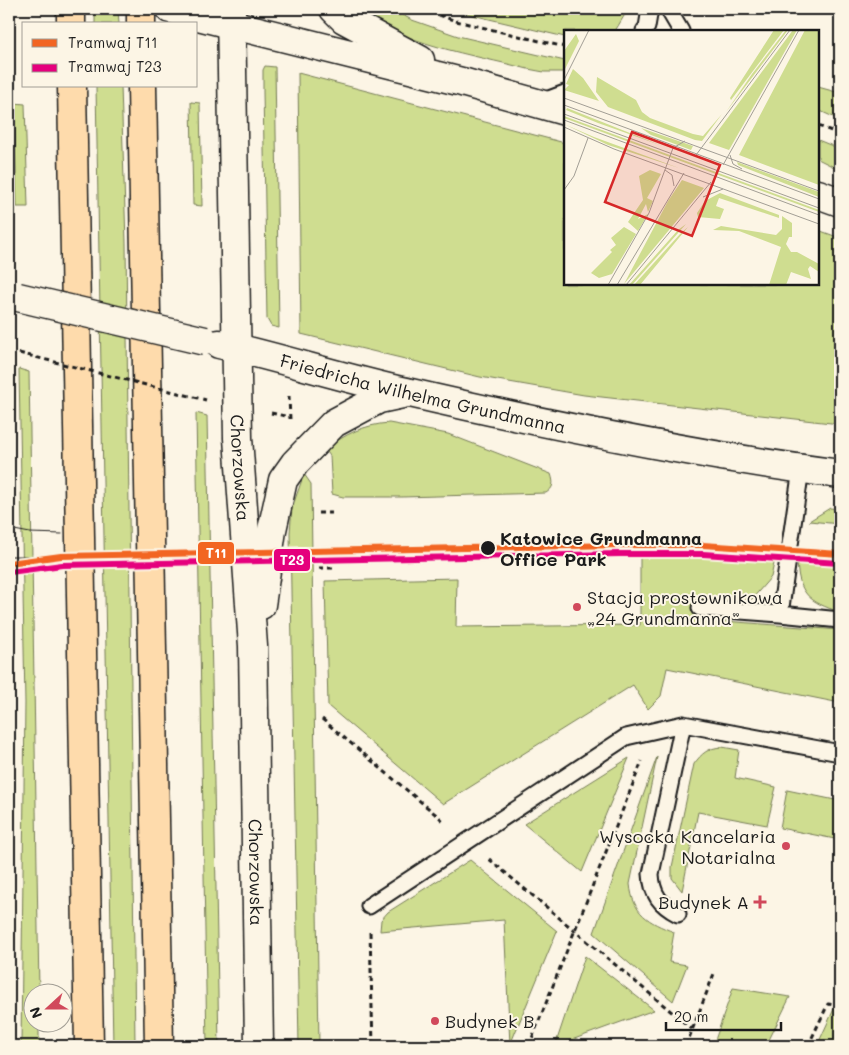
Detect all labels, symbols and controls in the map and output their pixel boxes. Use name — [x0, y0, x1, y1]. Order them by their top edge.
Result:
legend — [22, 22, 198, 88]
inset map — [564, 30, 819, 285]
text: Tramwaj T11 — [68, 32, 158, 52]
text: Tramwaj T23 — [68, 56, 162, 76]
street label: Friedricha Wilhelma Grundmanna — [277, 348, 568, 439]
street label: Chorzowska — [226, 414, 256, 522]
place label: Katowice Grundmanna Office Park — [500, 526, 702, 571]
marker: Katowice Grundmanna Office Park — [479, 539, 497, 557]
line badge: T11 — [197, 541, 235, 565]
text: T11 — [206, 543, 226, 562]
line badge: T23 — [273, 548, 311, 572]
text: T23 — [280, 550, 304, 569]
place label: Stacja prostownikowa „24 Grundmanna” — [587, 585, 783, 630]
marker: Stacja prostownikowa „24 Grundmanna” — [571, 601, 583, 613]
street label: Chorzowska — [244, 819, 269, 926]
place label: Wysocka Kancelaria Notarialna — [599, 824, 776, 869]
marker: Wysocka Kancelaria Notarialna — [780, 840, 792, 852]
place label: Budynek A — [658, 890, 749, 914]
marker: Budynek A — [753, 895, 767, 909]
north arrow — [22, 982, 72, 1032]
scale bar — [666, 1000, 782, 1032]
text: N — [25, 1004, 46, 1021]
text: 20 m — [674, 1006, 708, 1026]
place label: Budynek B — [445, 1009, 534, 1033]
marker: Budynek B — [429, 1015, 441, 1027]

